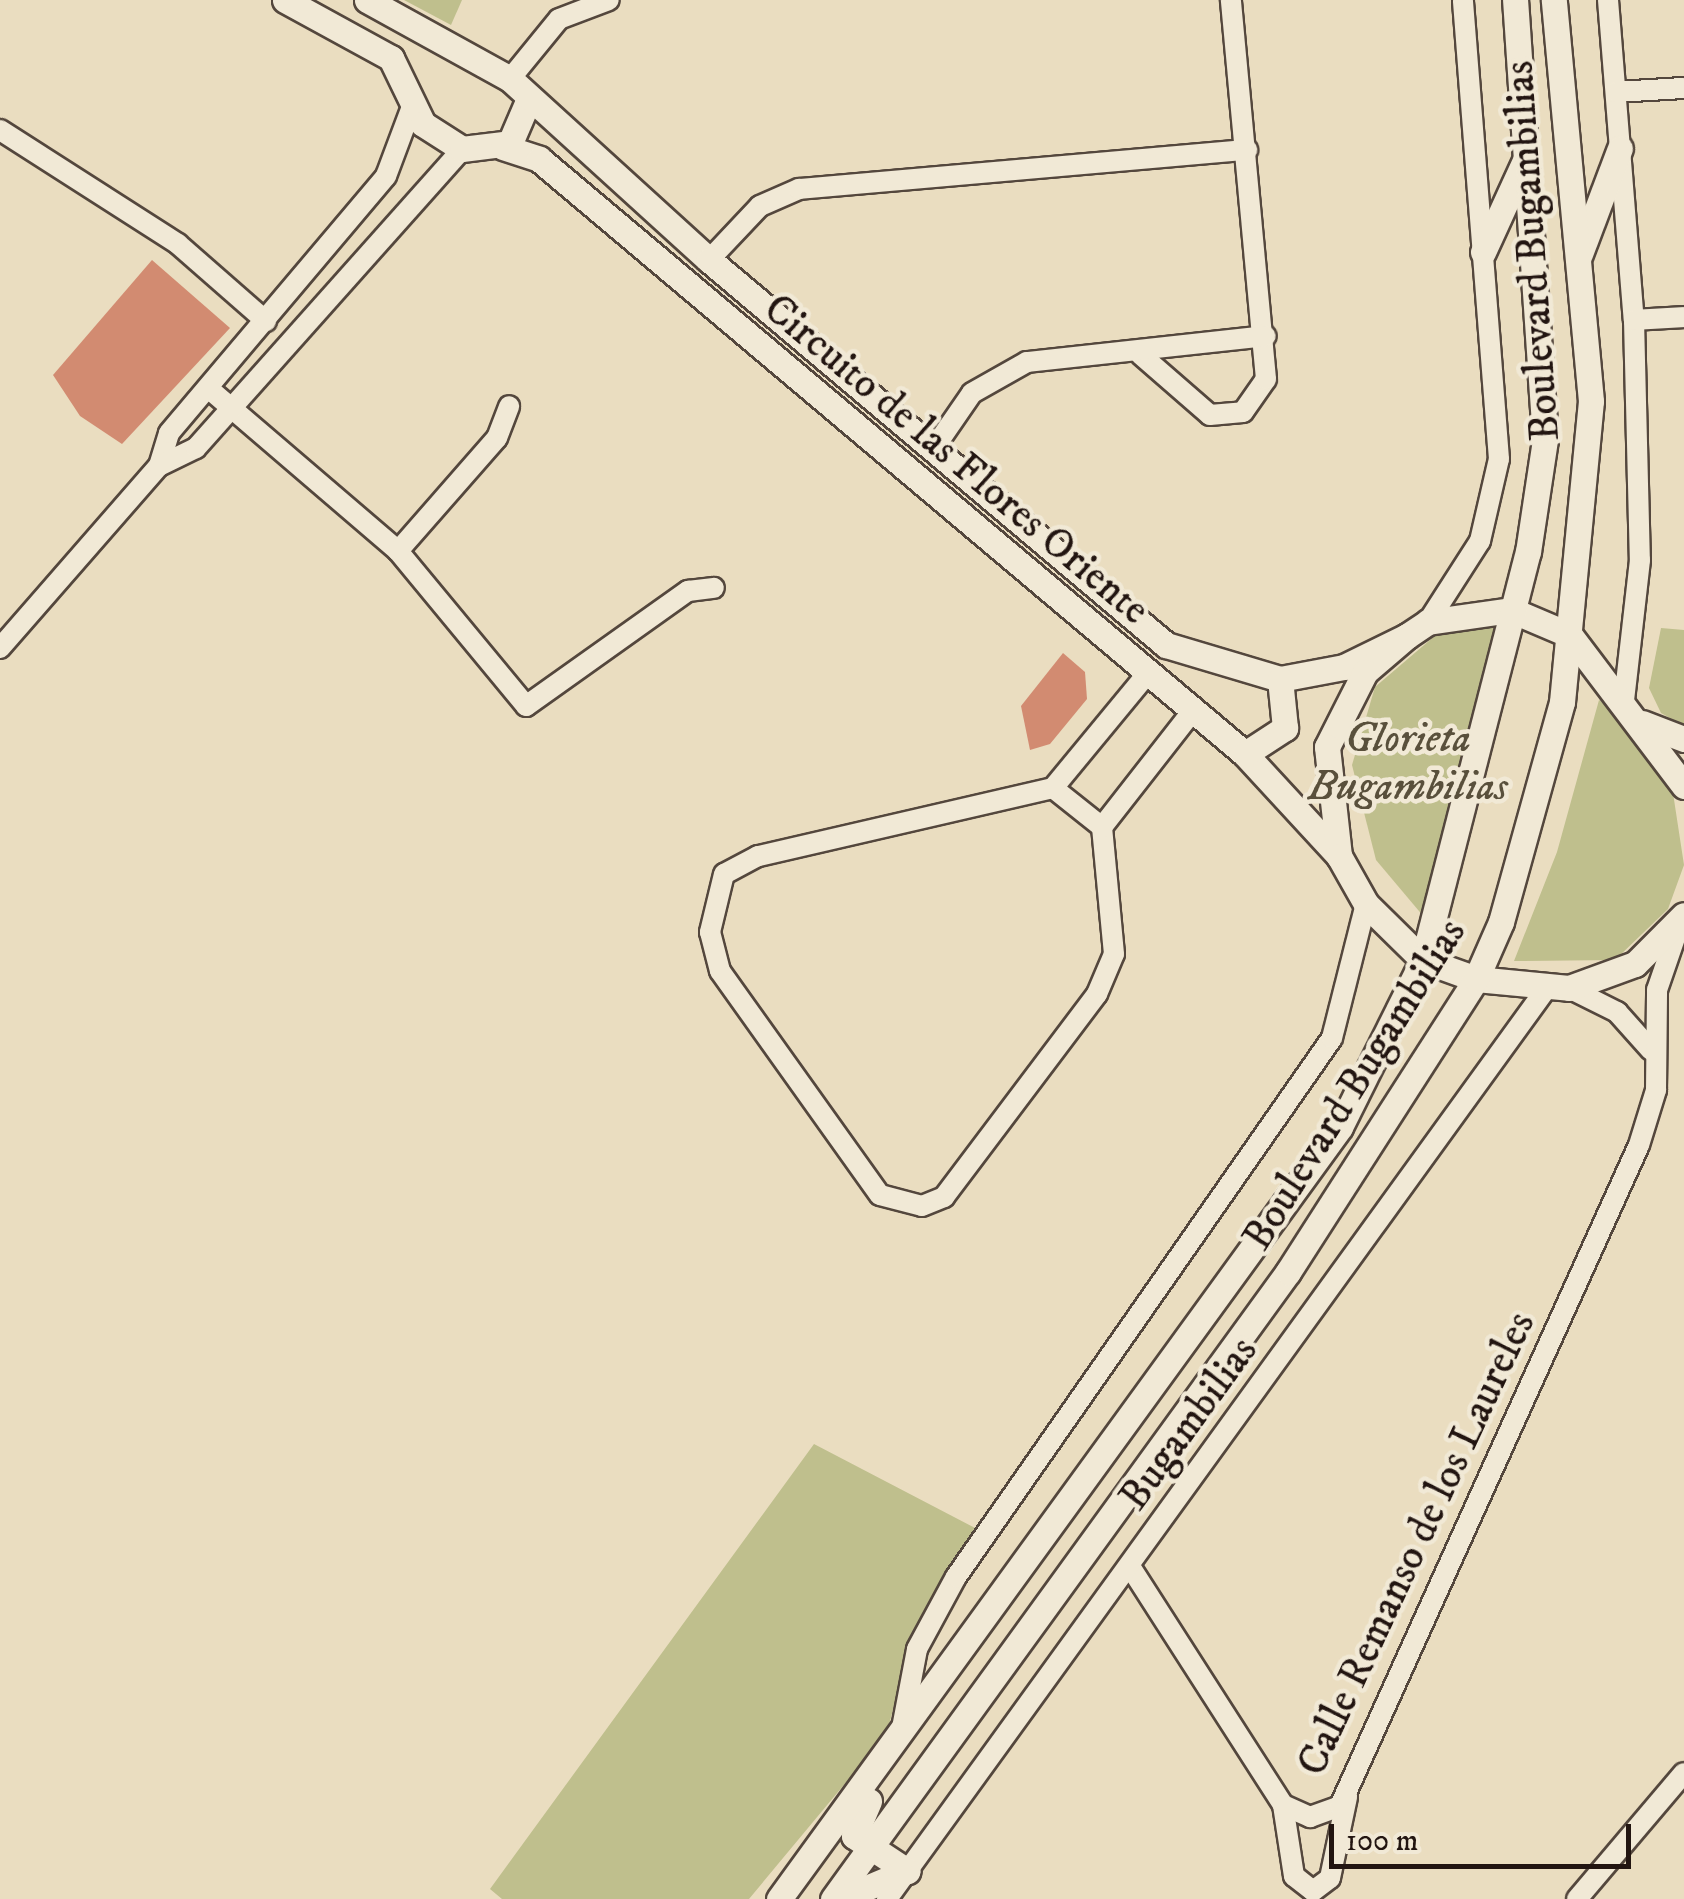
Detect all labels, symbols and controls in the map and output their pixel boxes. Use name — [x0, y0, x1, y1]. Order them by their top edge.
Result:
street label: Boulevard Bugambilias — [1495, 59, 1571, 443]
street label: Circuito de las Flores Oriente — [753, 284, 1159, 636]
park label: Glorieta Bugambilias — [1308, 714, 1508, 812]
street label: Boulevard Bugambilias — [1233, 910, 1477, 1260]
street label: Calle Remanso de los Laureles — [1287, 1304, 1547, 1784]
street label: Bugambilias — [1109, 1327, 1269, 1521]
scale bar — [1334, 1804, 1636, 1866]
text: 100 m — [1346, 1823, 1418, 1860]

